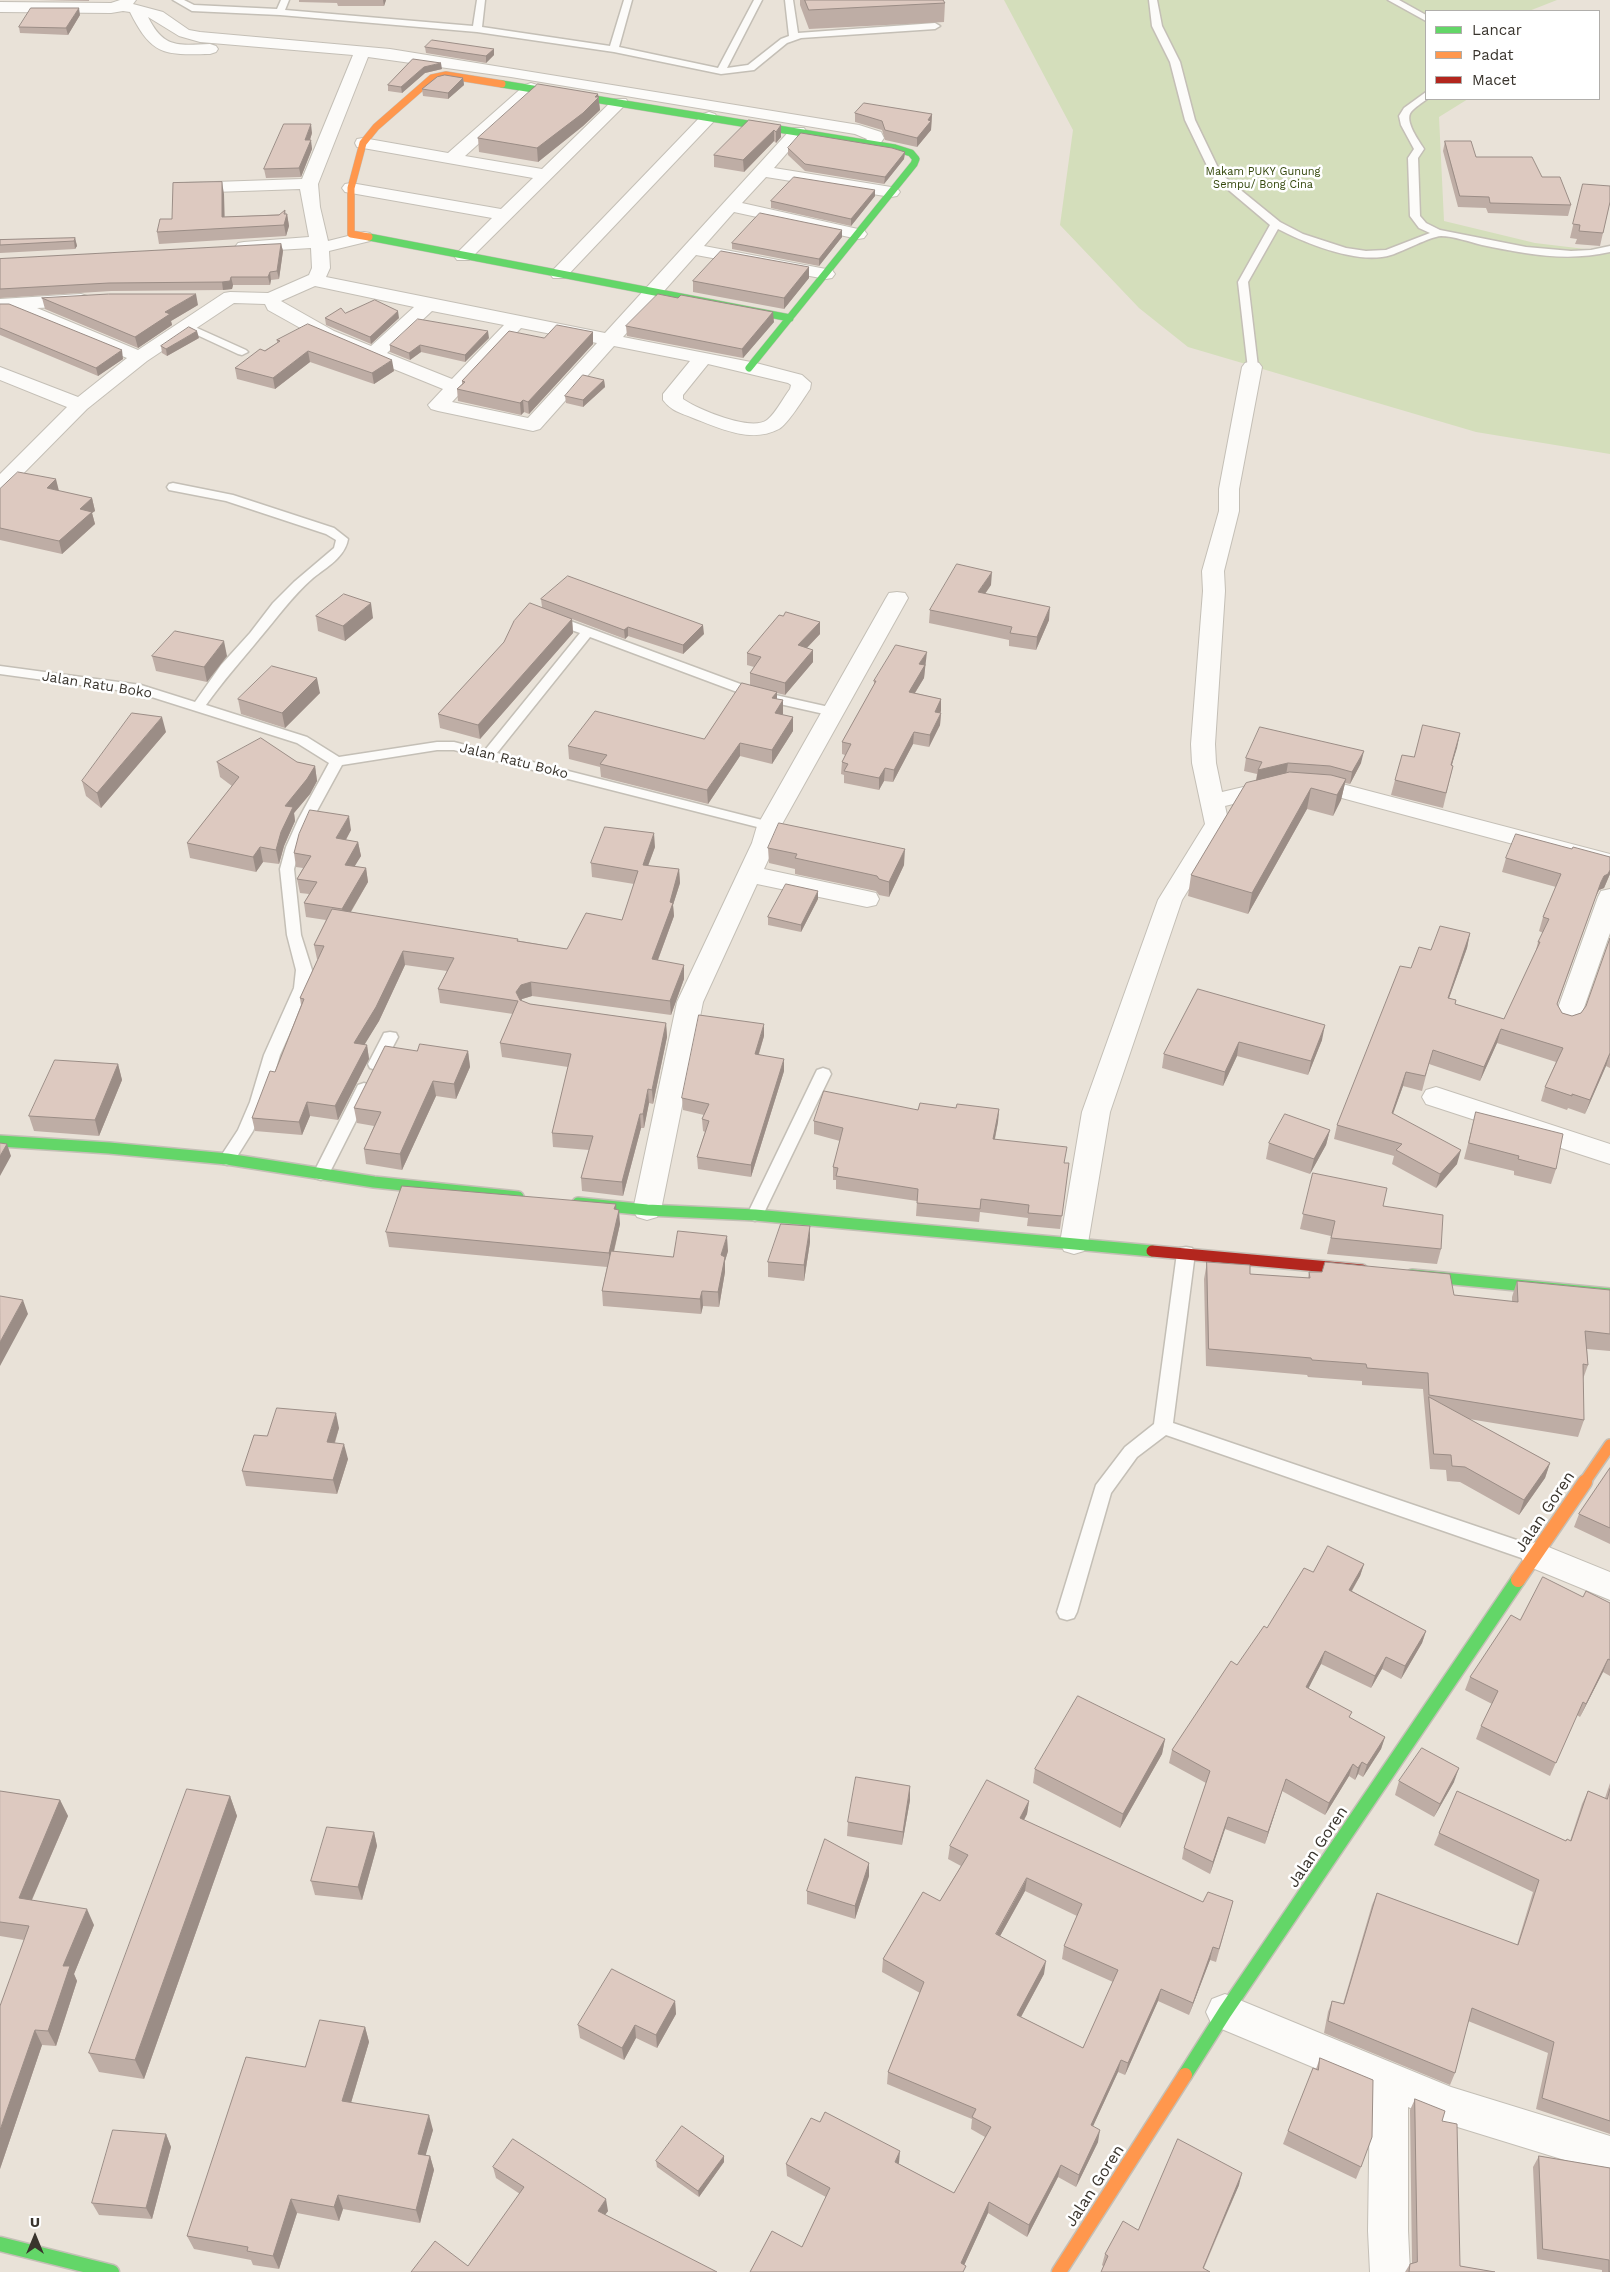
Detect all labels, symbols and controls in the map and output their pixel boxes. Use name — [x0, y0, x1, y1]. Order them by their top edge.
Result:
legend — [1425, 10, 1600, 100]
text: Lancar — [1472, 21, 1522, 39]
text: Padat — [1472, 46, 1514, 64]
text: Macet — [1472, 71, 1516, 89]
park label: Makam PUKY Gunung Sempu/ Bong Cina — [1206, 165, 1320, 191]
street label: Jalan Ratu Boko — [41, 668, 153, 702]
street label: Jalan Ratu Boko — [458, 739, 570, 783]
street label: Jalan Goren — [1511, 1468, 1579, 1556]
street label: Jalan Goren — [1284, 1803, 1352, 1891]
street label: Jalan Goren — [1061, 2141, 1129, 2231]
north arrow — [10, 2212, 60, 2262]
text: U — [30, 2214, 40, 2230]

